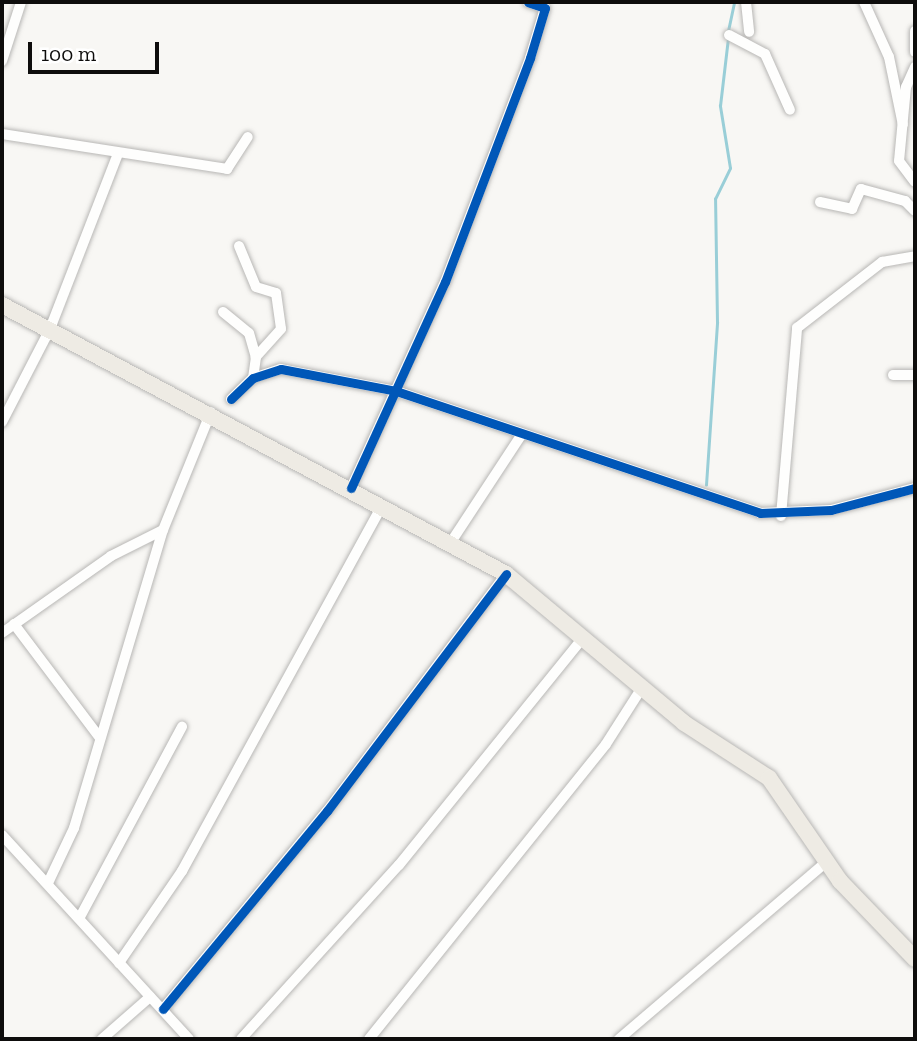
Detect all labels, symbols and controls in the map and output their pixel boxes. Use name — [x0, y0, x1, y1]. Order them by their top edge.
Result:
scale bar — [32, 28, 163, 72]
text: 100 m — [41, 41, 96, 66]

